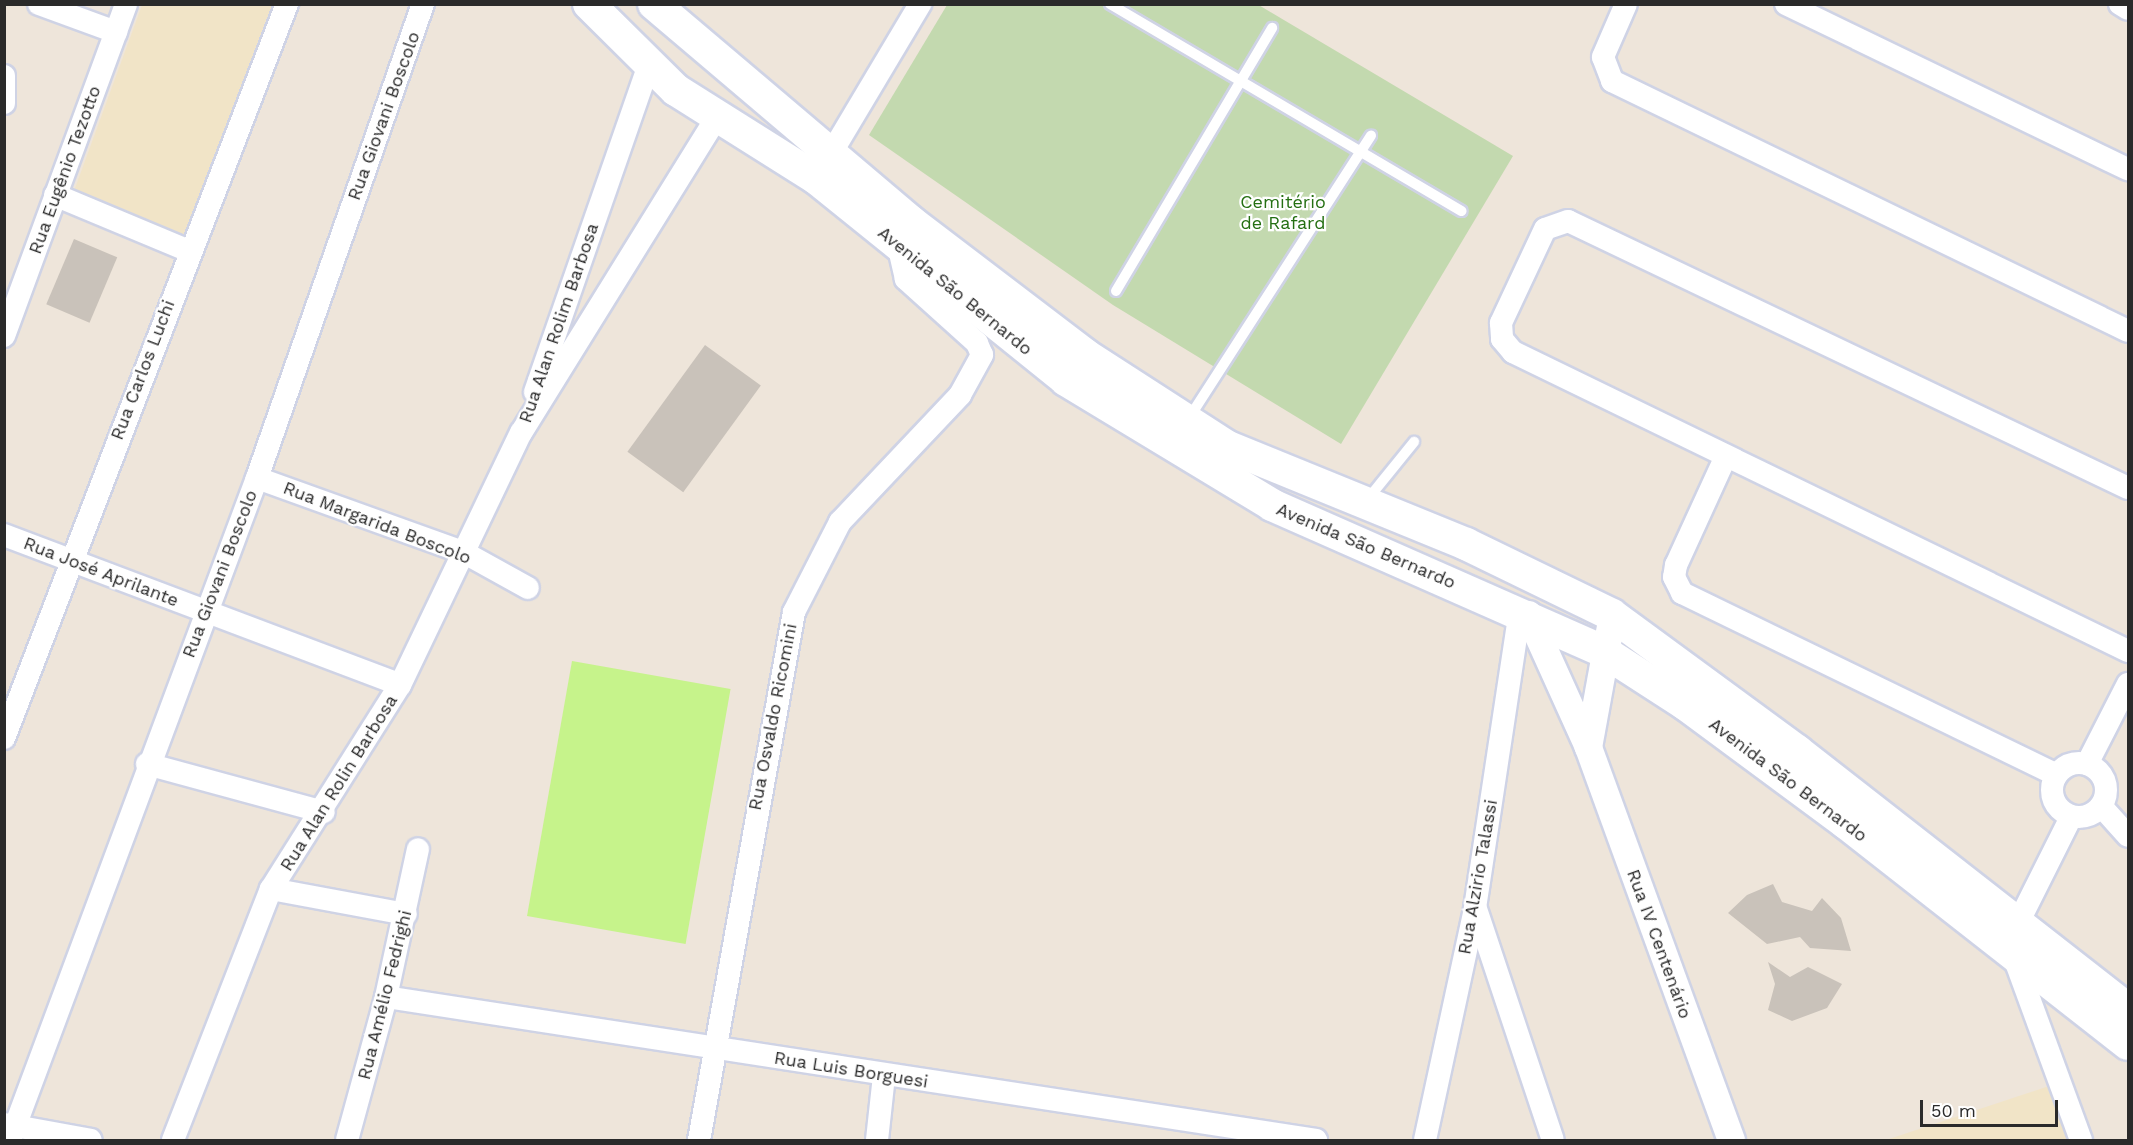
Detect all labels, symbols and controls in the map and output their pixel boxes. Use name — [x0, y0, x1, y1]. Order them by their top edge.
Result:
street label: Rua Giovani Boscolo — [343, 28, 425, 204]
street label: Rua Eugênio Tezotto — [24, 82, 106, 258]
park label: Cemitério de Rafard — [1240, 192, 1326, 234]
street label: Rua Alan Rolim Barbosa — [514, 220, 604, 426]
street label: Avenida São Bernardo — [873, 222, 1037, 360]
street label: Rua Carlos Luchi — [106, 297, 180, 443]
street label: Rua Margarida Boscolo — [280, 477, 474, 569]
street label: Rua Giovani Boscolo — [178, 487, 262, 661]
street label: Avenida São Bernardo — [1273, 498, 1459, 594]
street label: Rua José Aprilante — [20, 532, 182, 612]
street label: Rua Osvaldo Ricomini — [744, 621, 802, 813]
street label: Rua Alan Rolin Barbosa — [275, 690, 403, 876]
street label: Avenida São Bernardo — [1704, 713, 1872, 847]
street label: Rua Alzirio Talassi — [1454, 797, 1502, 957]
street label: Rua IV Centenário — [1622, 866, 1696, 1022]
street label: Rua Amélio Fedrighi — [353, 907, 417, 1083]
street label: Rua Luis Borguesi — [772, 1047, 930, 1093]
scale bar — [1923, 1088, 2061, 1126]
text: 50 m — [1931, 1100, 1976, 1121]

